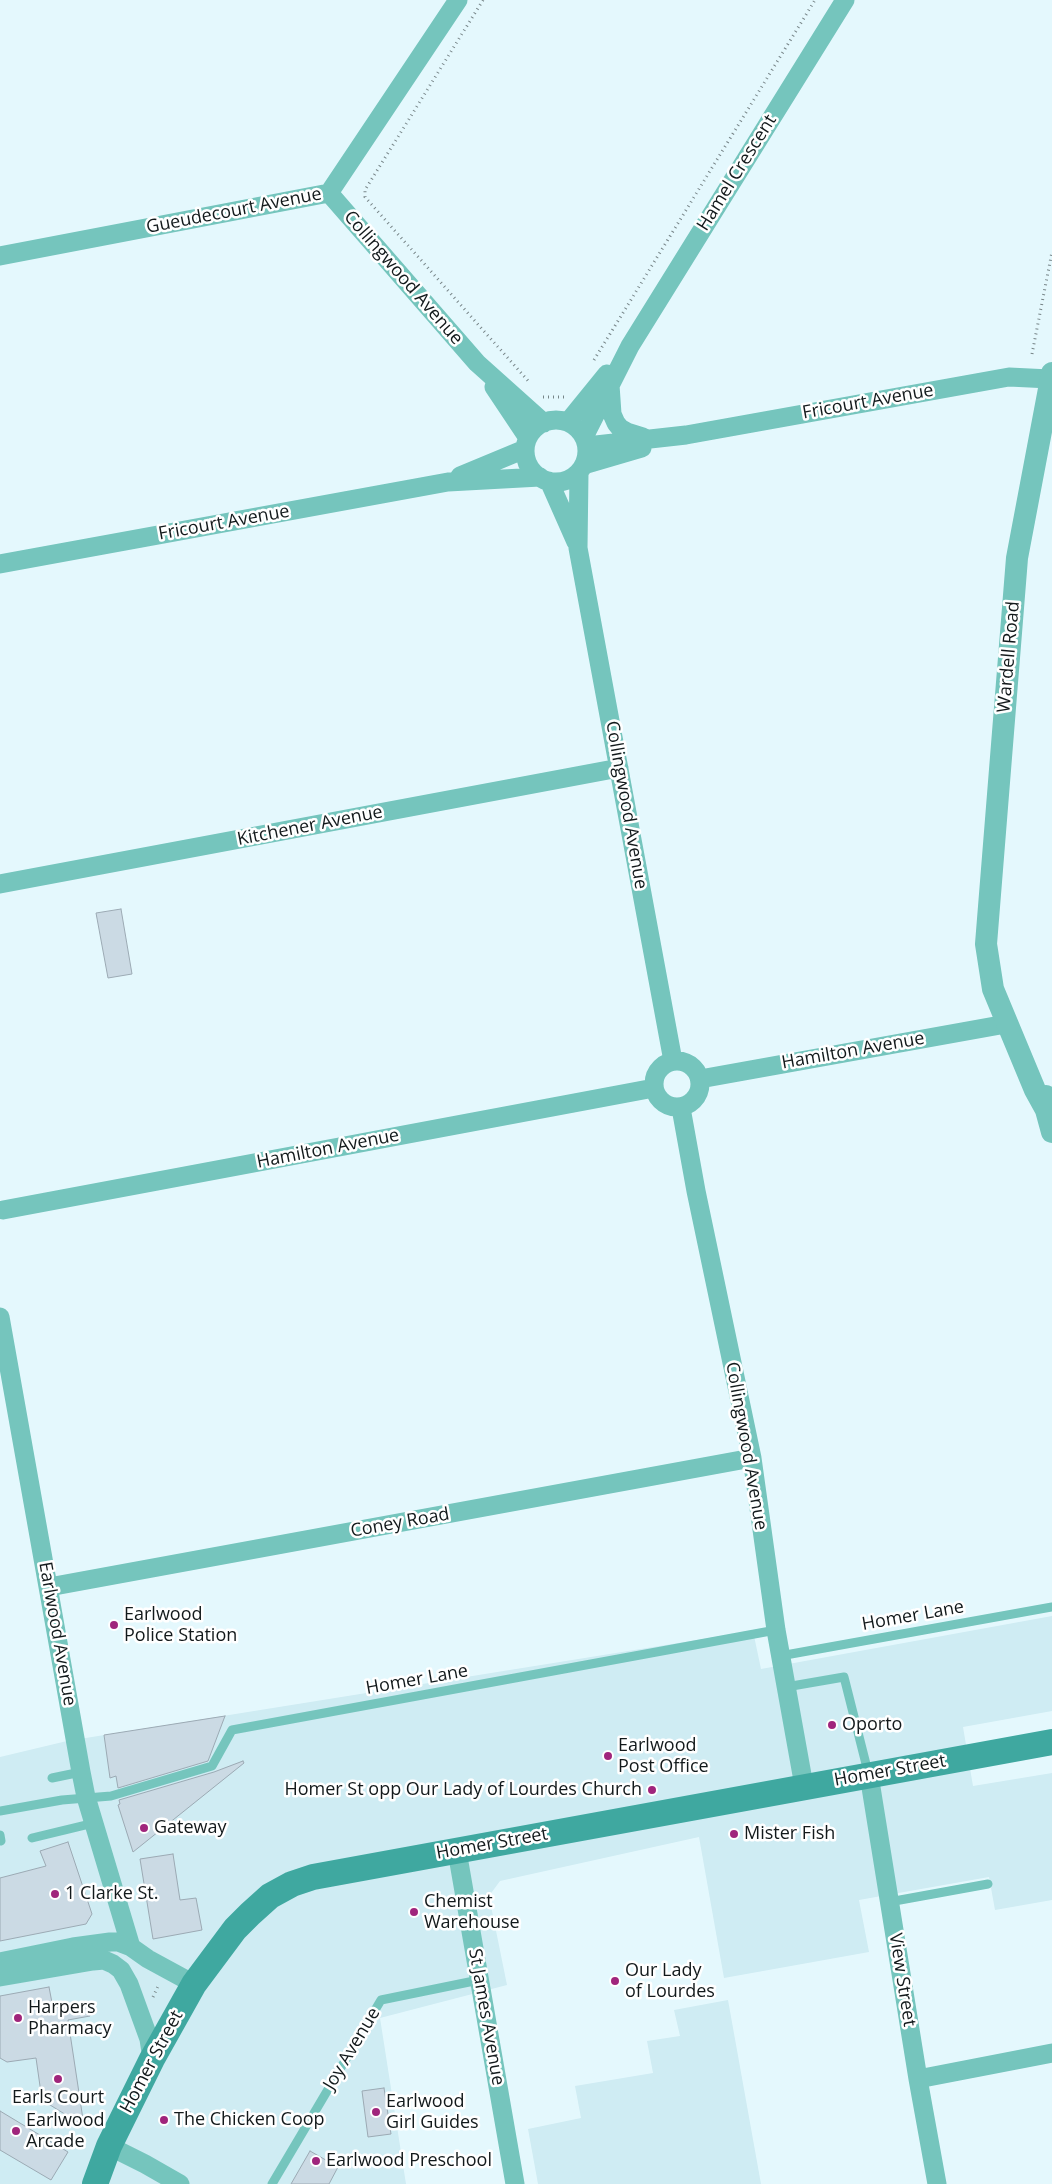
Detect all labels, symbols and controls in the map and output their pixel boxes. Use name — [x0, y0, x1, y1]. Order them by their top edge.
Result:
street label: Hamel Crescent — [693, 111, 781, 235]
street label: Gueudecourt Avenue — [145, 183, 323, 239]
street label: Collingwood Avenue — [339, 207, 467, 349]
street label: Fricourt Avenue — [801, 380, 935, 424]
street label: Fricourt Avenue — [157, 501, 291, 545]
street label: Wardell Road — [993, 600, 1025, 714]
street label: Collingwood Avenue — [601, 719, 651, 891]
street label: Kitchener Avenue — [235, 801, 385, 851]
street label: Hamilton Avenue — [780, 1028, 926, 1074]
street label: Hamilton Avenue — [255, 1125, 401, 1173]
street label: Collingwood Avenue — [721, 1360, 771, 1532]
street label: Coney Road — [349, 1504, 451, 1542]
street label: Earlwood Avenue — [34, 1560, 80, 1708]
street label: Homer Lane — [860, 1596, 966, 1636]
place label: Earlwood Police Station — [124, 1604, 237, 1646]
marker: Earlwood Police Station — [108, 1619, 120, 1631]
street label: Homer Lane — [364, 1660, 470, 1700]
place label: Oporto — [842, 1714, 902, 1736]
marker: Oporto — [826, 1719, 838, 1731]
place label: Earlwood Post Office — [618, 1735, 709, 1778]
marker: Earlwood Post Office — [602, 1750, 614, 1762]
street label: Homer Street — [832, 1751, 948, 1791]
place label: Homer St opp Our Lady of Lourdes Church — [284, 1779, 642, 1801]
marker: Homer St opp Our Lady of Lourdes Church — [646, 1784, 658, 1796]
place label: Gateway — [154, 1817, 227, 1839]
marker: Gateway — [138, 1822, 150, 1834]
place label: Mister Fish — [744, 1823, 835, 1845]
street label: Homer Street — [434, 1824, 550, 1864]
marker: Mister Fish — [728, 1828, 740, 1840]
place label: 1 Clarke St. — [65, 1883, 158, 1905]
marker: 1 Clarke St. — [49, 1888, 61, 1900]
place label: Chemist Warehouse — [424, 1891, 520, 1934]
marker: Chemist Warehouse — [408, 1906, 420, 1918]
street label: View Street — [884, 1932, 920, 2028]
street label: St James Avenue — [463, 1947, 509, 2087]
place label: Our Lady of Lourdes — [625, 1960, 715, 2002]
marker: Our Lady of Lourdes — [609, 1975, 621, 1987]
place label: Harpers Pharmacy — [28, 1997, 112, 2040]
street label: Joy Avenue — [319, 2004, 385, 2094]
street label: Homer Street — [116, 2007, 188, 2117]
marker: Harpers Pharmacy — [12, 2012, 24, 2024]
marker: Earls Court — [52, 2073, 64, 2085]
place label: Earls Court — [12, 2087, 104, 2109]
place label: Earlwood Girl Guides — [386, 2091, 479, 2134]
marker: Earlwood Girl Guides — [370, 2106, 382, 2118]
place label: The Chicken Coop — [174, 2109, 325, 2131]
place label: Earlwood Arcade — [26, 2110, 105, 2152]
marker: The Chicken Coop — [158, 2114, 170, 2126]
marker: Earlwood Arcade — [10, 2125, 22, 2137]
place label: Earlwood Preschool — [326, 2150, 492, 2172]
marker: Earlwood Preschool — [310, 2155, 322, 2167]

